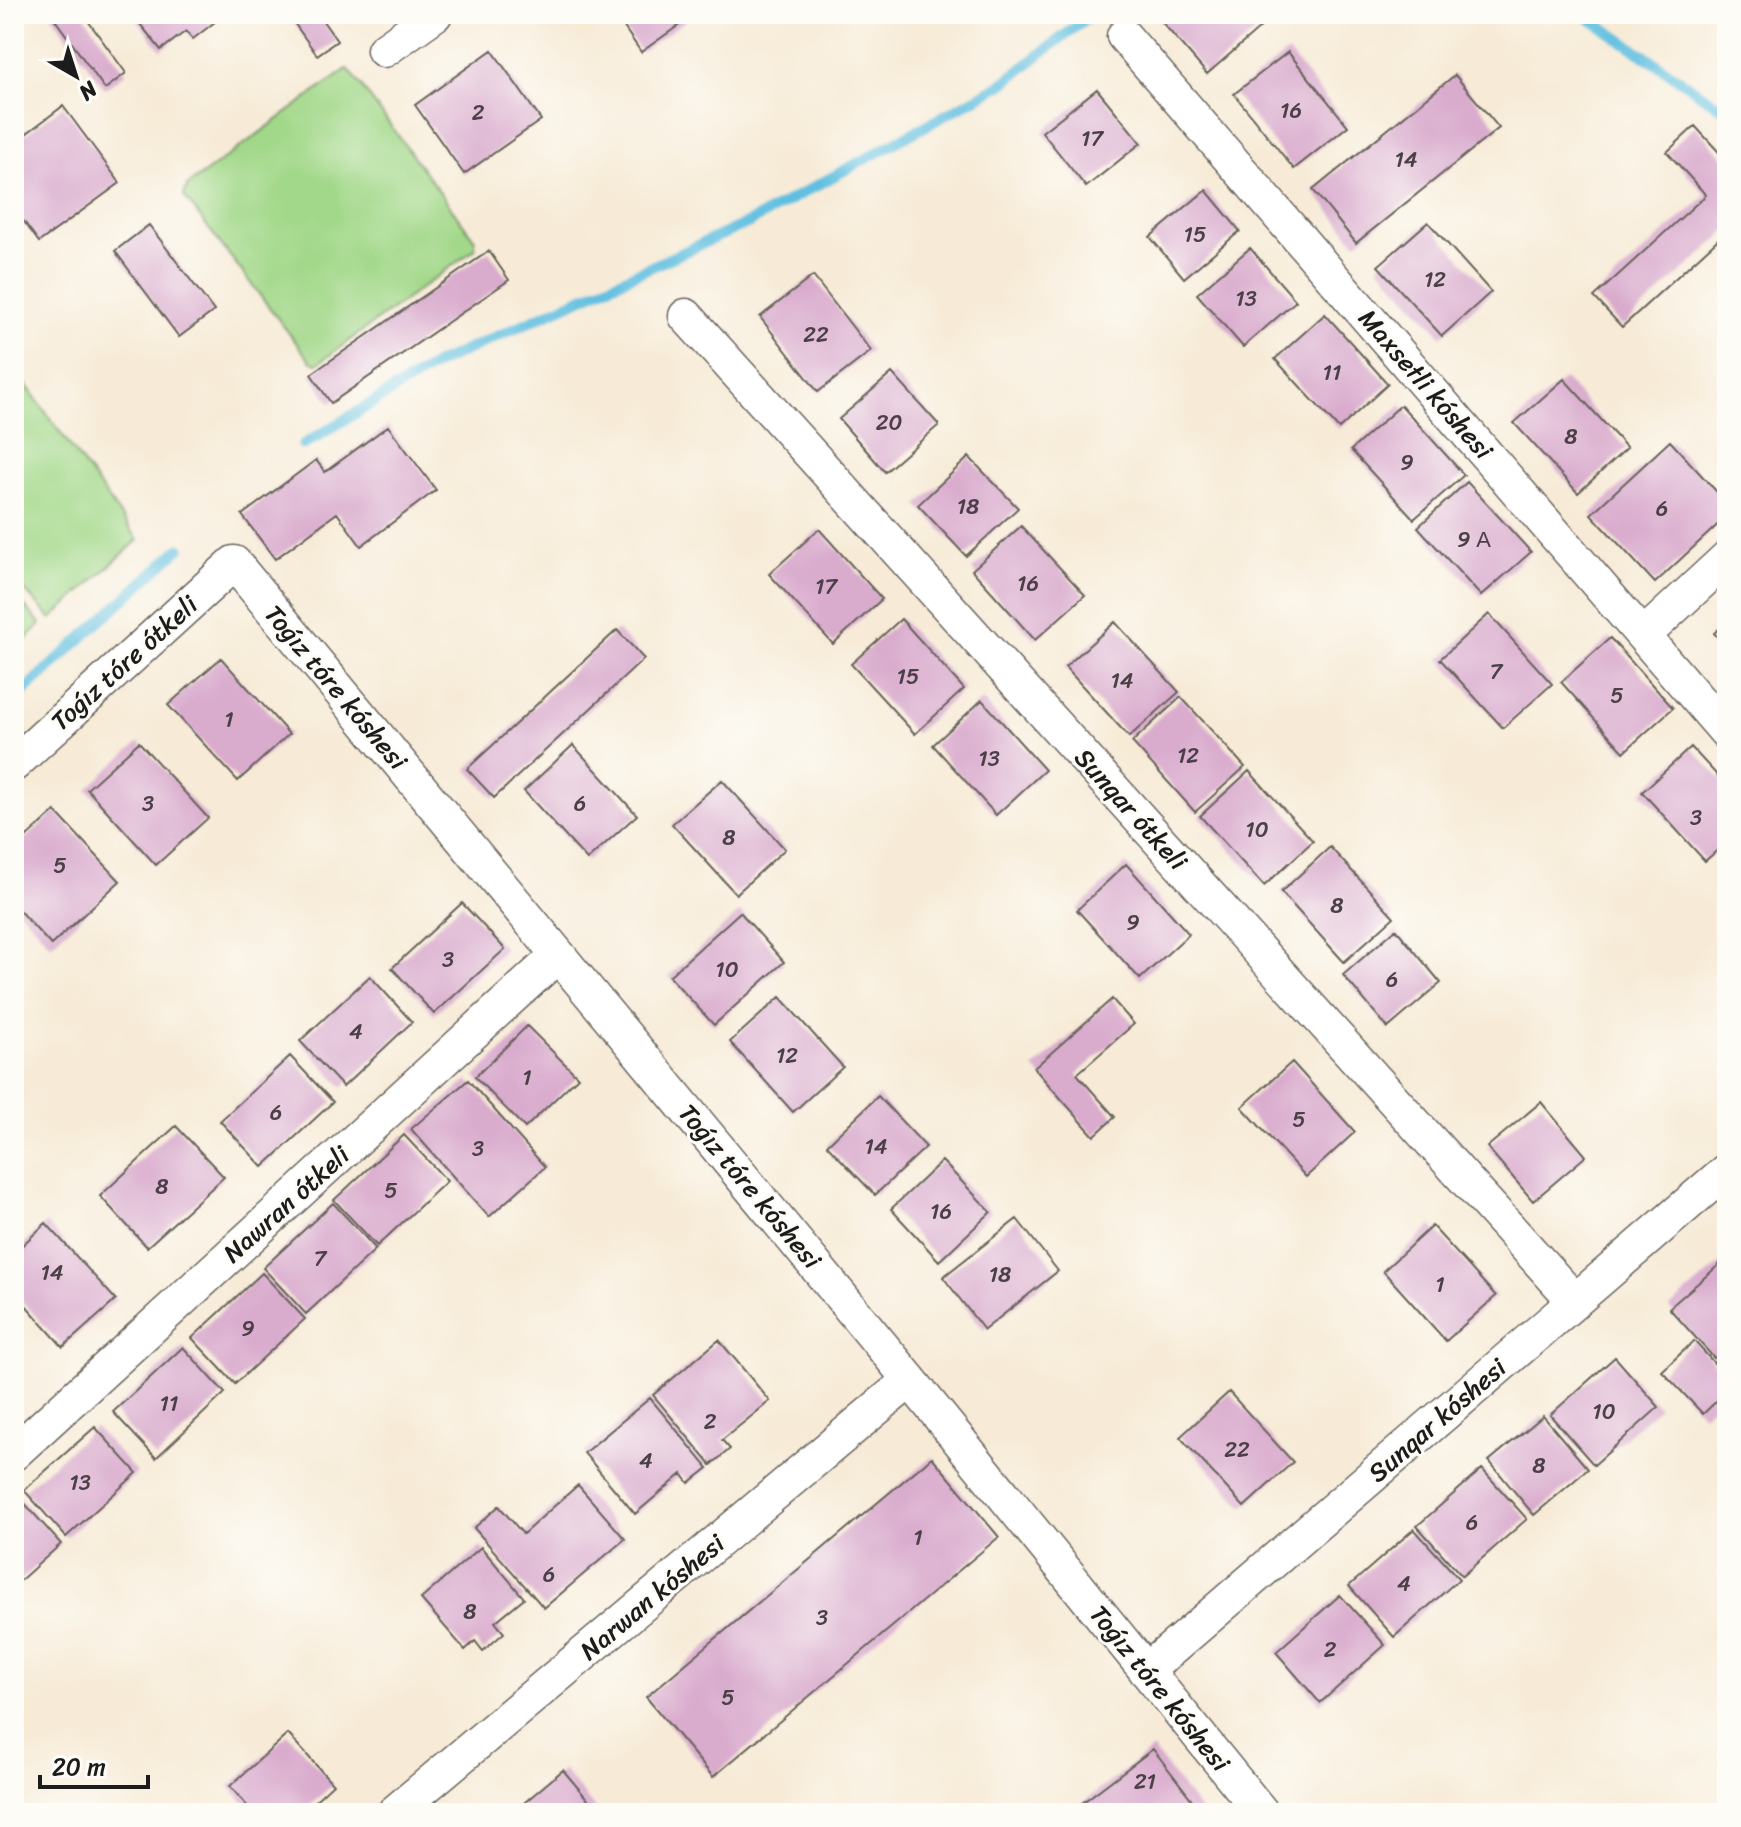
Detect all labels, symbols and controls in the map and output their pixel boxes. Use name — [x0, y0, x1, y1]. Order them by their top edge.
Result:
north arrow — [36, 36, 116, 116]
text: N — [69, 71, 107, 112]
house number: 16 — [1280, 91, 1302, 130]
house number: 2 — [472, 93, 485, 132]
house number: 17 — [1081, 119, 1104, 158]
house number: 14 — [1394, 140, 1418, 179]
house number: 15 — [1184, 215, 1206, 254]
house number: 12 — [1424, 260, 1446, 299]
house number: 13 — [1235, 279, 1257, 318]
street label: Maxsetli kóshesi — [1347, 298, 1506, 471]
house number: 22 — [803, 315, 829, 354]
house number: 11 — [1323, 353, 1341, 392]
house number: 20 — [876, 403, 902, 442]
house number: 8 — [1564, 417, 1578, 456]
house number: 9 — [1400, 443, 1414, 482]
house number: 18 — [957, 487, 979, 526]
house number: 6 — [1656, 489, 1668, 528]
house number: 9 А — [1457, 520, 1491, 559]
house number: 16 — [1017, 564, 1039, 603]
house number: 17 — [815, 567, 838, 606]
street label: Toǵız tóre ótkeli — [39, 583, 209, 742]
street label: Toǵız tóre kóshesi — [252, 594, 420, 781]
house number: 7 — [1490, 652, 1504, 691]
house number: 15 — [897, 657, 919, 696]
house number: 14 — [1110, 661, 1134, 700]
house number: 5 — [1610, 676, 1624, 715]
house number: 1 — [224, 700, 234, 739]
house number: 12 — [1177, 736, 1199, 775]
street label: Sunqar ótkeli — [1063, 737, 1200, 882]
house number: 13 — [978, 739, 1000, 778]
house number: 3 — [142, 784, 154, 823]
house number: 6 — [574, 784, 586, 823]
house number: 3 — [1690, 798, 1702, 837]
house number: 10 — [1245, 810, 1269, 849]
house number: 8 — [722, 818, 736, 857]
house number: 5 — [53, 846, 67, 885]
house number: 8 — [1330, 886, 1344, 925]
house number: 9 — [1126, 903, 1140, 942]
house number: 3 — [442, 940, 454, 979]
house number: 10 — [715, 950, 739, 989]
house number: 6 — [1386, 960, 1398, 999]
house number: 4 — [349, 1012, 363, 1051]
house number: 12 — [776, 1036, 798, 1075]
house number: 1 — [522, 1058, 532, 1097]
house number: 6 — [270, 1093, 282, 1132]
street label: Toǵız tóre kóshesi — [666, 1093, 834, 1280]
house number: 5 — [1292, 1100, 1306, 1139]
house number: 14 — [864, 1127, 888, 1166]
house number: 3 — [472, 1129, 484, 1168]
street label: Nawran ótkeli — [211, 1133, 361, 1274]
house number: 8 — [155, 1167, 169, 1206]
house number: 5 — [384, 1171, 398, 1210]
house number: 16 — [930, 1192, 952, 1231]
house number: 7 — [314, 1239, 328, 1278]
house number: 14 — [40, 1253, 64, 1292]
house number: 18 — [989, 1255, 1011, 1294]
house number: 1 — [1435, 1265, 1445, 1304]
house number: 9 — [241, 1309, 255, 1348]
street label: Sunqar kóshesi — [1357, 1346, 1518, 1494]
house number: 11 — [160, 1384, 178, 1423]
house number: 10 — [1592, 1392, 1616, 1431]
house number: 2 — [704, 1402, 717, 1441]
house number: 22 — [1224, 1430, 1250, 1469]
house number: 4 — [639, 1441, 653, 1480]
house number: 8 — [1532, 1446, 1546, 1485]
house number: 13 — [69, 1463, 91, 1502]
house number: 6 — [1466, 1503, 1478, 1542]
house number: 1 — [913, 1518, 923, 1557]
street label: Narwan kóshesi — [569, 1521, 736, 1672]
house number: 6 — [543, 1555, 555, 1594]
house number: 4 — [1397, 1564, 1411, 1603]
house number: 8 — [463, 1592, 477, 1631]
street label: Toǵız tóre kóshesi — [1078, 1594, 1243, 1783]
house number: 3 — [816, 1598, 828, 1637]
house number: 2 — [1324, 1630, 1337, 1669]
house number: 5 — [721, 1678, 735, 1717]
scale bar — [40, 1739, 148, 1789]
text: 20 m — [52, 1746, 106, 1788]
house number: 21 — [1134, 1762, 1156, 1801]

